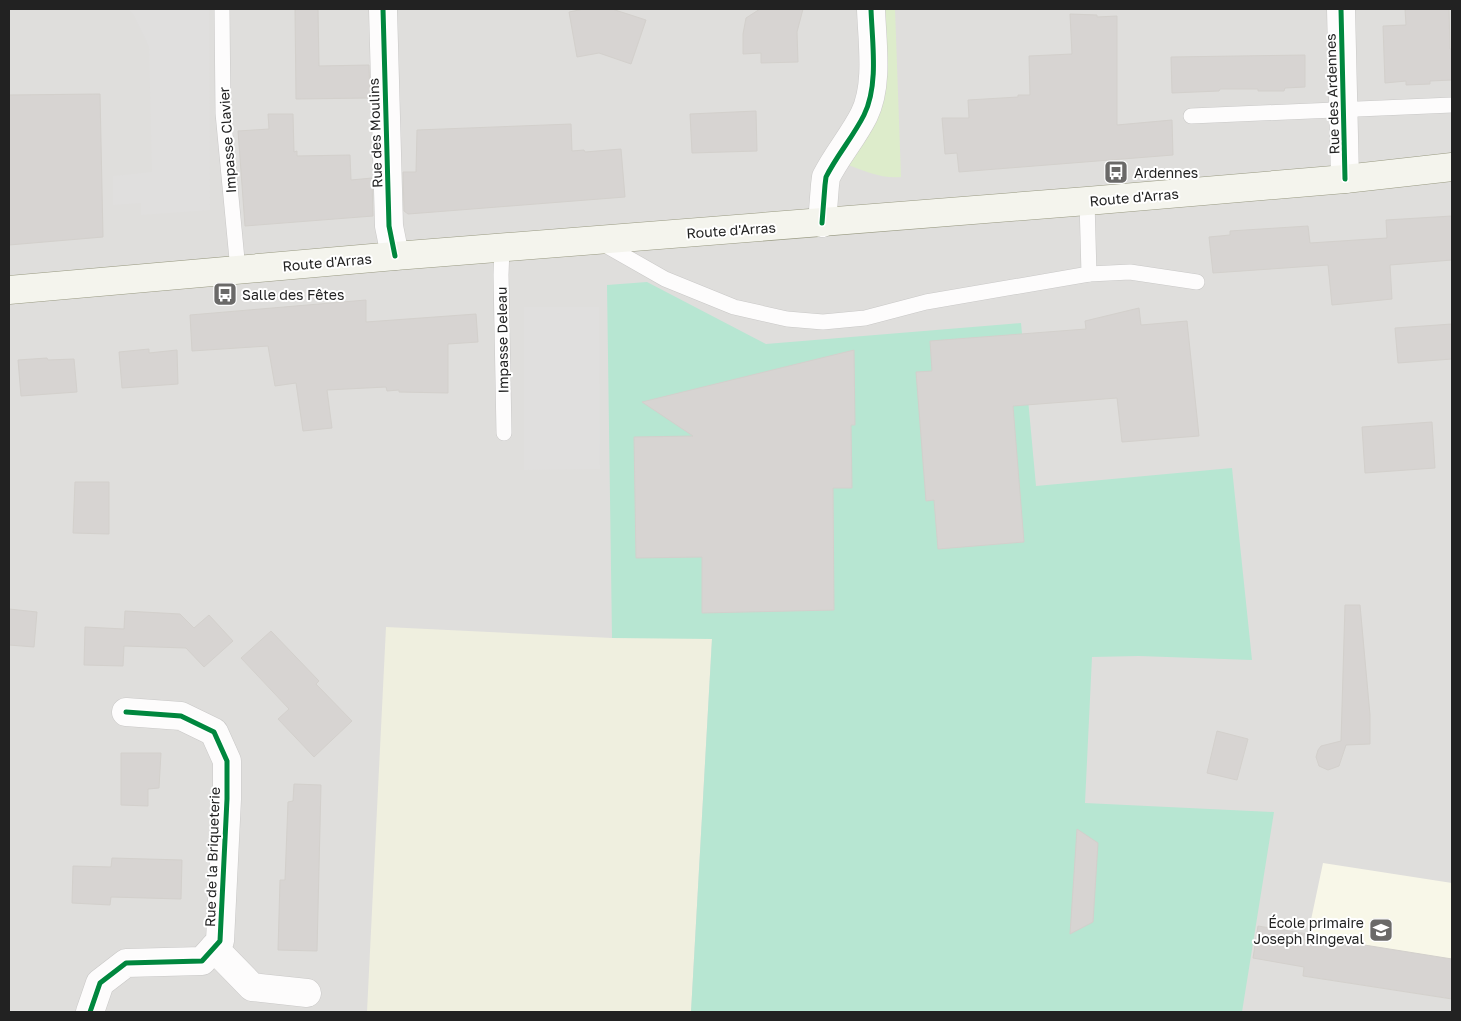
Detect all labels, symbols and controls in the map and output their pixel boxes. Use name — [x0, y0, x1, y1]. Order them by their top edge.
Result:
street label: Rue des Ardennes — [1321, 33, 1343, 155]
street label: Rue des Moulins — [365, 78, 385, 188]
street label: Impasse Clavier — [215, 86, 239, 194]
bus stop icon: Ardennes — [1103, 159, 1129, 185]
place label: Ardennes — [1134, 164, 1198, 181]
street label: Route d'Arras — [1089, 185, 1179, 209]
street label: Route d'Arras — [686, 218, 776, 242]
street label: Route d'Arras — [282, 250, 372, 274]
bus stop icon: Salle des Fêtes — [212, 281, 238, 307]
place label: Salle des Fêtes — [242, 286, 344, 303]
street label: Impasse Deleau — [493, 287, 511, 393]
street label: Rue de la Briqueterie — [201, 787, 223, 927]
place label: École primaire Joseph Ringeval — [1253, 914, 1364, 947]
school or university icon: École primaire Joseph Ringeval — [1368, 917, 1394, 943]

